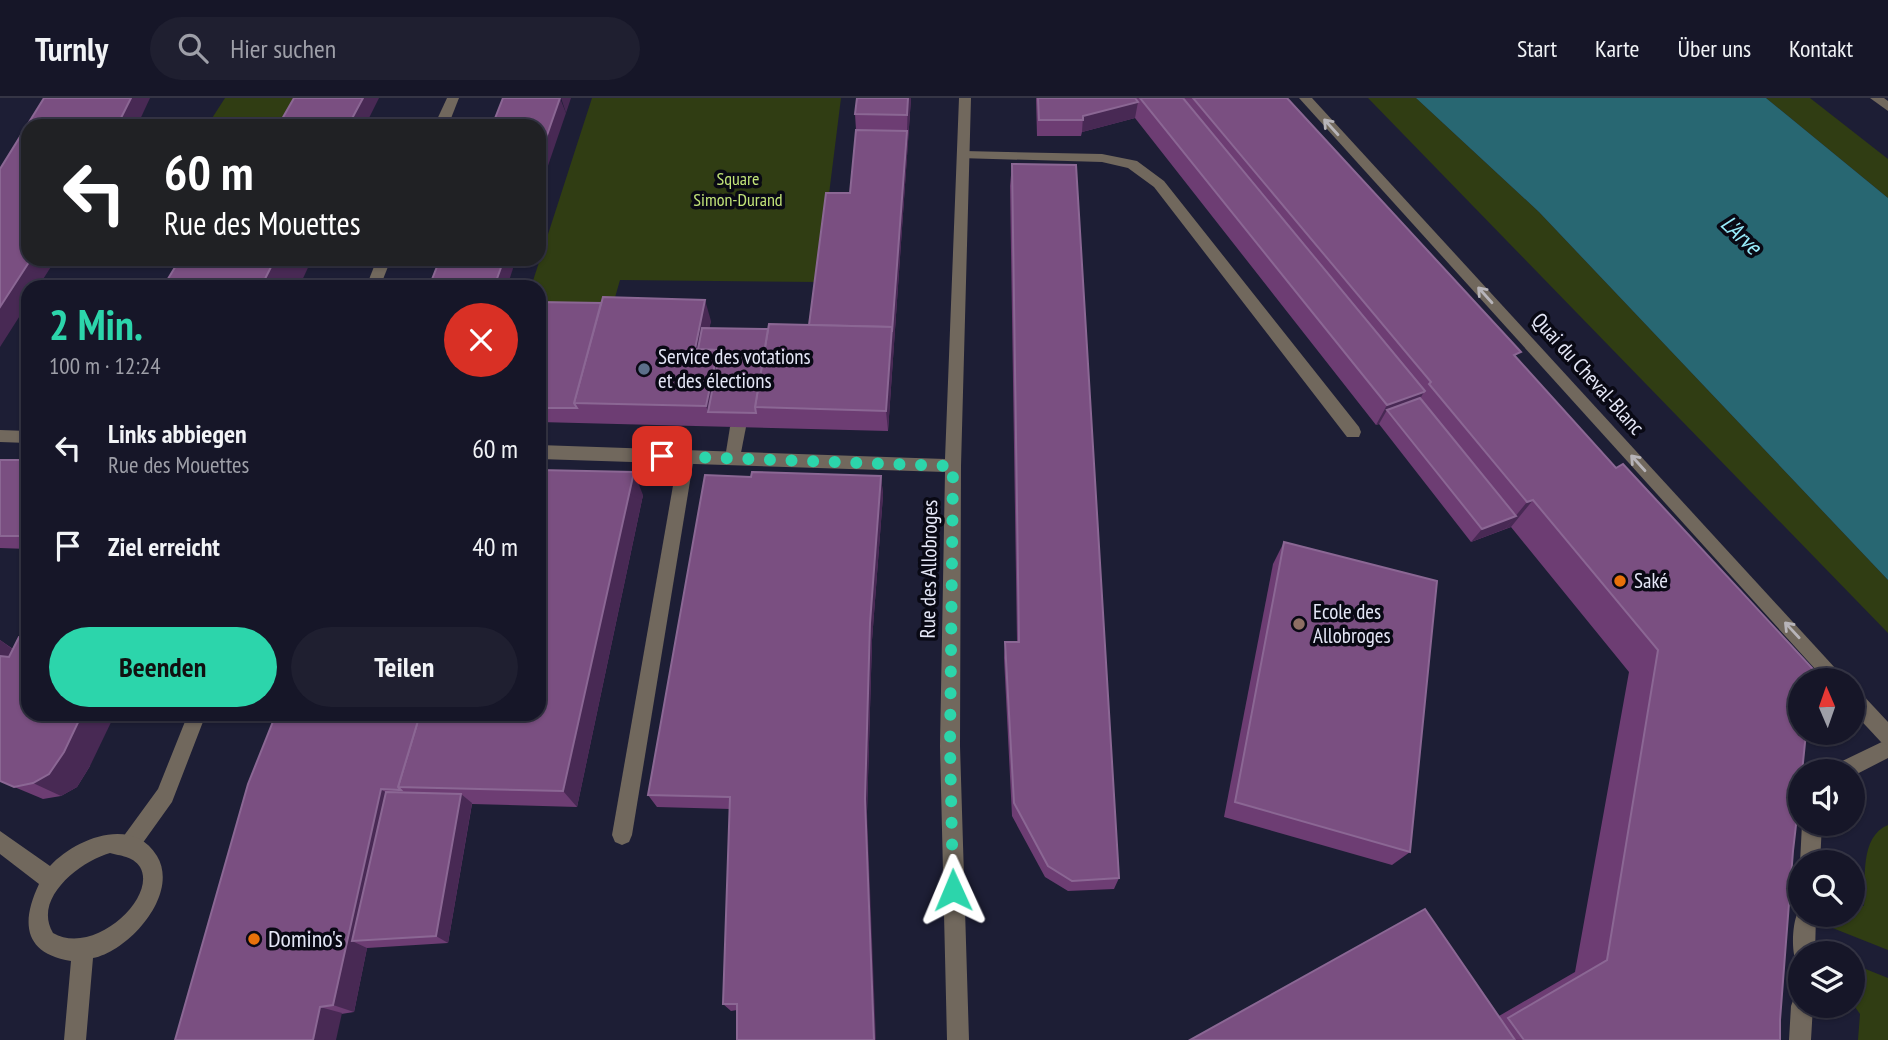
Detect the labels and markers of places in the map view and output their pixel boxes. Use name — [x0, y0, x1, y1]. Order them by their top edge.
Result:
place label: Service des votations et des élections — [658, 343, 811, 394]
marker: Service des votations et des élections — [636, 361, 652, 377]
pin — [632, 426, 692, 486]
place label: Saké — [1634, 567, 1668, 594]
marker: Saké — [1612, 573, 1628, 589]
place label: Ecole des Allobroges — [1313, 598, 1391, 649]
marker: Ecole des Allobroges — [1291, 616, 1307, 632]
place label: Domino's — [268, 923, 343, 954]
marker: Domino's — [246, 931, 262, 947]

